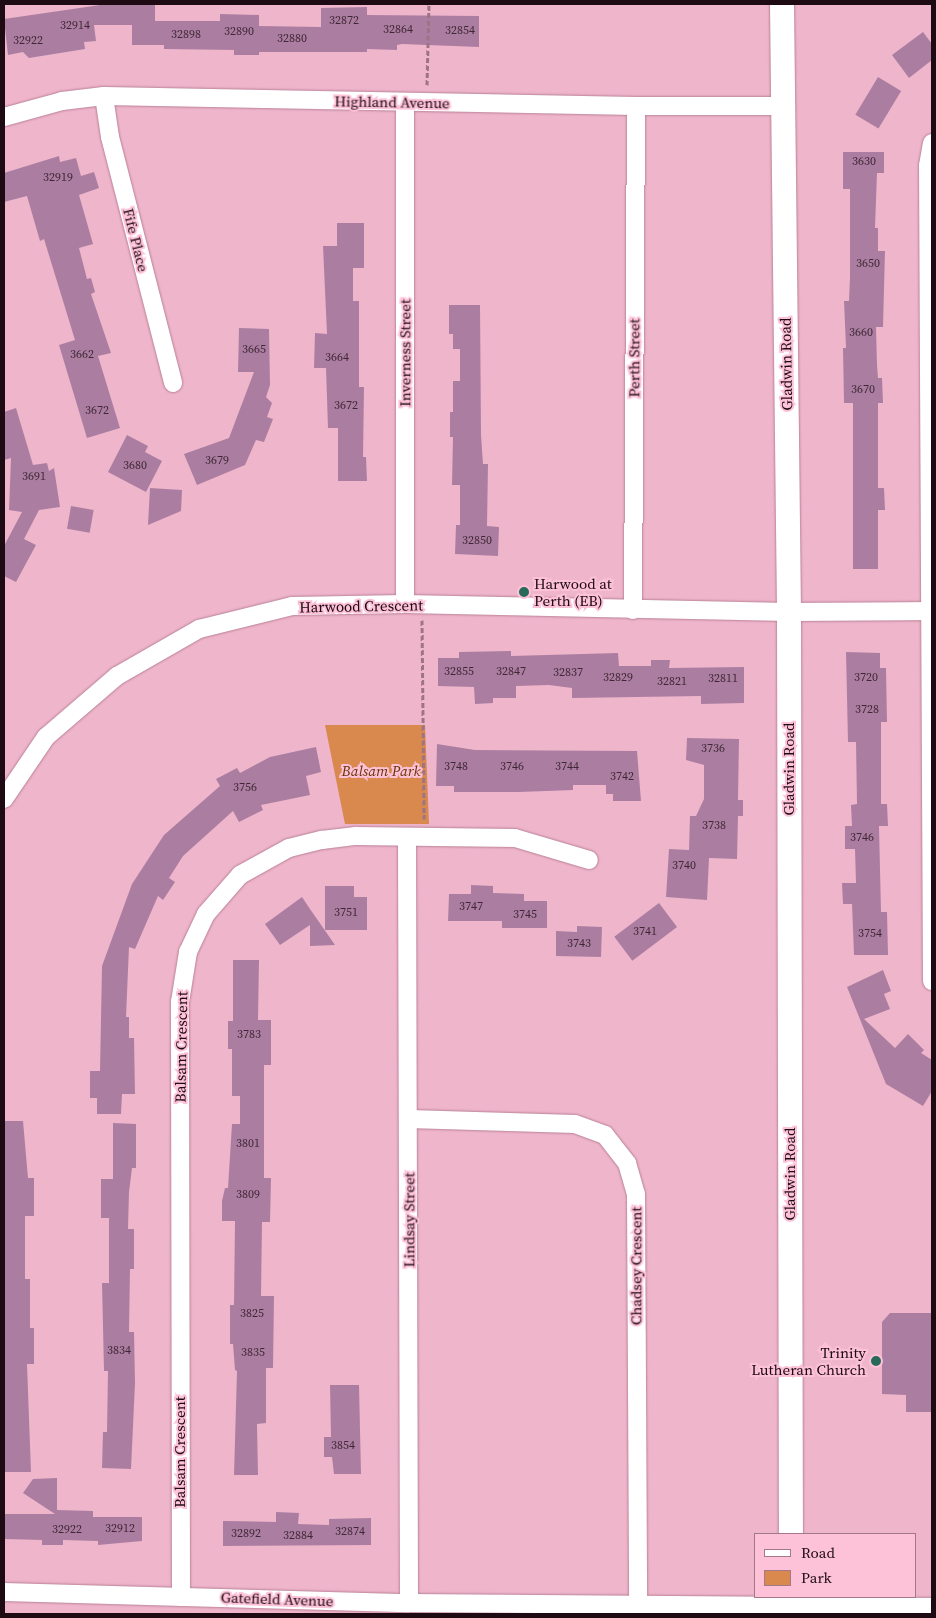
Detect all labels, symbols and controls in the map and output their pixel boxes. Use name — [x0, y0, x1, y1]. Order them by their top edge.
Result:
house number: 32872 — [329, 14, 359, 28]
house number: 32914 — [60, 19, 90, 33]
house number: 32864 — [383, 23, 413, 37]
house number: 32854 — [445, 24, 475, 38]
house number: 32890 — [224, 25, 254, 39]
house number: 32898 — [171, 28, 201, 42]
house number: 32880 — [277, 32, 307, 46]
house number: 32922 — [13, 34, 43, 48]
street label: Highland Avenue — [334, 92, 450, 112]
house number: 3630 — [852, 155, 876, 169]
house number: 32919 — [43, 171, 73, 185]
street label: Fife Place — [119, 206, 153, 274]
house number: 3650 — [856, 257, 880, 271]
street label: Inverness Street — [396, 299, 414, 407]
street label: Gladwin Road — [776, 317, 796, 411]
street label: Perth Street — [625, 319, 643, 397]
house number: 3660 — [849, 326, 873, 340]
house number: 3665 — [242, 343, 266, 357]
house number: 3662 — [70, 348, 94, 362]
house number: 3664 — [325, 351, 349, 365]
house number: 3670 — [851, 383, 875, 397]
house number: 3672 — [334, 399, 358, 413]
house number: 3672 — [85, 404, 109, 418]
house number: 3679 — [205, 454, 229, 468]
house number: 3680 — [123, 459, 147, 473]
house number: 3691 — [22, 470, 46, 484]
house number: 32850 — [462, 534, 492, 548]
place label: Harwood at Perth (EB) — [534, 574, 612, 609]
marker: Harwood at Perth (EB) — [518, 586, 530, 598]
street label: Harwood Crescent — [299, 596, 423, 616]
house number: 32855 — [444, 665, 474, 679]
house number: 32847 — [496, 665, 526, 679]
house number: 32837 — [553, 666, 583, 680]
house number: 32829 — [603, 671, 633, 685]
house number: 3720 — [854, 671, 878, 685]
house number: 32811 — [708, 672, 738, 686]
house number: 32821 — [657, 675, 687, 689]
house number: 3728 — [855, 703, 879, 717]
street label: Gladwin Road — [780, 722, 798, 816]
house number: 3736 — [701, 742, 725, 756]
house number: 3748 — [444, 760, 468, 774]
house number: 3746 — [500, 760, 524, 774]
house number: 3744 — [555, 760, 579, 774]
park label: Balsam Park — [341, 762, 421, 780]
house number: 3742 — [610, 770, 634, 784]
house number: 3756 — [233, 781, 257, 795]
house number: 3738 — [702, 819, 726, 833]
house number: 3746 — [850, 831, 874, 845]
house number: 3740 — [672, 859, 696, 873]
house number: 3747 — [459, 900, 483, 914]
house number: 3751 — [334, 906, 358, 920]
house number: 3745 — [513, 908, 537, 922]
house number: 3741 — [633, 925, 657, 939]
house number: 3754 — [858, 927, 882, 941]
house number: 3743 — [567, 937, 591, 951]
street label: Balsam Crescent — [171, 991, 191, 1103]
house number: 3783 — [237, 1028, 261, 1042]
street label: Gladwin Road — [781, 1127, 799, 1221]
house number: 3801 — [236, 1137, 260, 1151]
street label: Lindsay Street — [400, 1173, 418, 1267]
house number: 3809 — [236, 1188, 260, 1202]
street label: Chadsey Crescent — [627, 1207, 645, 1325]
house number: 3825 — [240, 1307, 264, 1321]
place label: Trinity Lutheran Church — [751, 1343, 866, 1378]
house number: 3834 — [107, 1344, 131, 1358]
house number: 3835 — [241, 1346, 265, 1360]
marker: Trinity Lutheran Church — [870, 1355, 882, 1367]
street label: Balsam Crescent — [171, 1396, 189, 1508]
house number: 3854 — [331, 1439, 355, 1453]
house number: 32912 — [105, 1522, 135, 1536]
house number: 32922 — [52, 1523, 82, 1537]
house number: 32874 — [335, 1525, 365, 1539]
house number: 32892 — [231, 1527, 261, 1541]
house number: 32884 — [283, 1529, 313, 1543]
legend — [754, 1533, 916, 1598]
text: Road — [801, 1542, 835, 1563]
text: Park — [801, 1567, 832, 1588]
street label: Gatefield Avenue — [220, 1588, 334, 1610]

